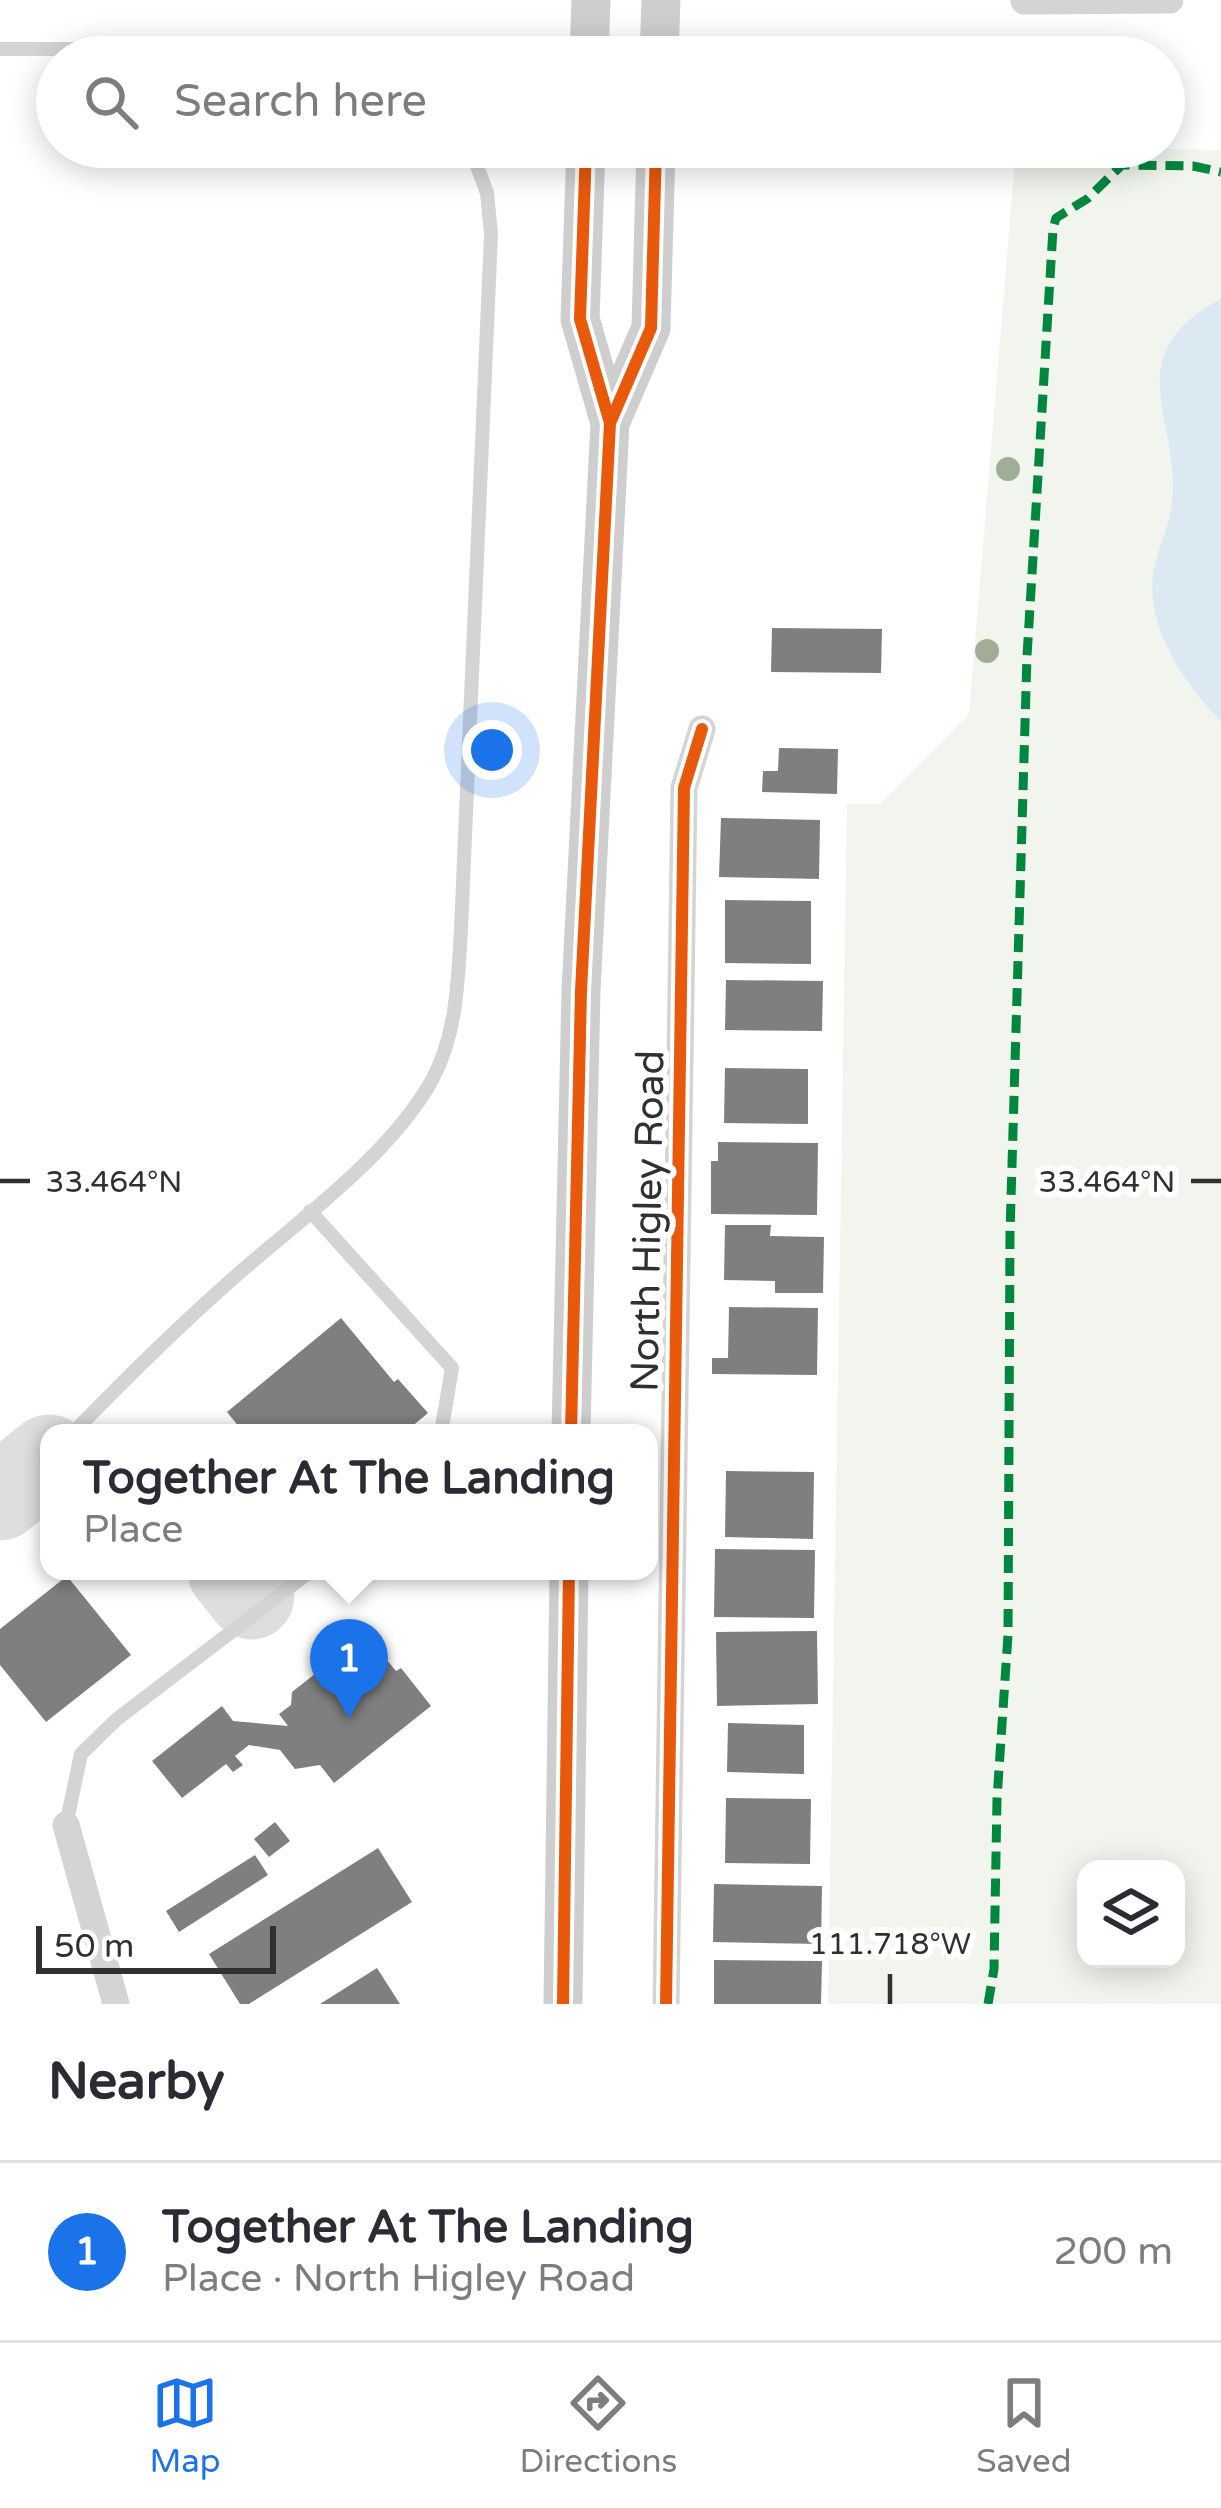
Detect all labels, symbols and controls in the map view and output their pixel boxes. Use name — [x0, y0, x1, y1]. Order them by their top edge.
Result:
search box — [36, 36, 1185, 168]
icon: search — [78, 69, 144, 135]
text: Search here — [174, 75, 427, 129]
your location — [462, 720, 522, 780]
street label: North Higley Road — [622, 1049, 674, 1393]
text: 33.464°N — [46, 1164, 182, 1201]
text: 33.464°N — [1039, 1164, 1175, 1201]
popup — [40, 1424, 658, 1580]
text: Together At The Landing — [83, 1452, 615, 1506]
text: Place — [83, 1506, 183, 1553]
pin: 1 — [310, 1619, 388, 1718]
map controls — [1077, 1860, 1185, 1968]
button: layers — [1077, 1860, 1185, 1968]
scale bar — [36, 1920, 276, 1973]
text: 111.718°W — [809, 1926, 971, 1963]
text: 50 m — [54, 1927, 134, 1966]
text: Nearby — [48, 2051, 225, 2113]
text: Together At The Landing — [162, 2201, 694, 2255]
text: 1 — [75, 2228, 99, 2275]
text: 200 m — [1054, 2228, 1173, 2275]
text: Place · North Higley Road — [162, 2255, 635, 2302]
tab: Map — [149, 2370, 221, 2481]
tab: Directions — [519, 2370, 677, 2481]
tab: Saved — [976, 2370, 1072, 2481]

